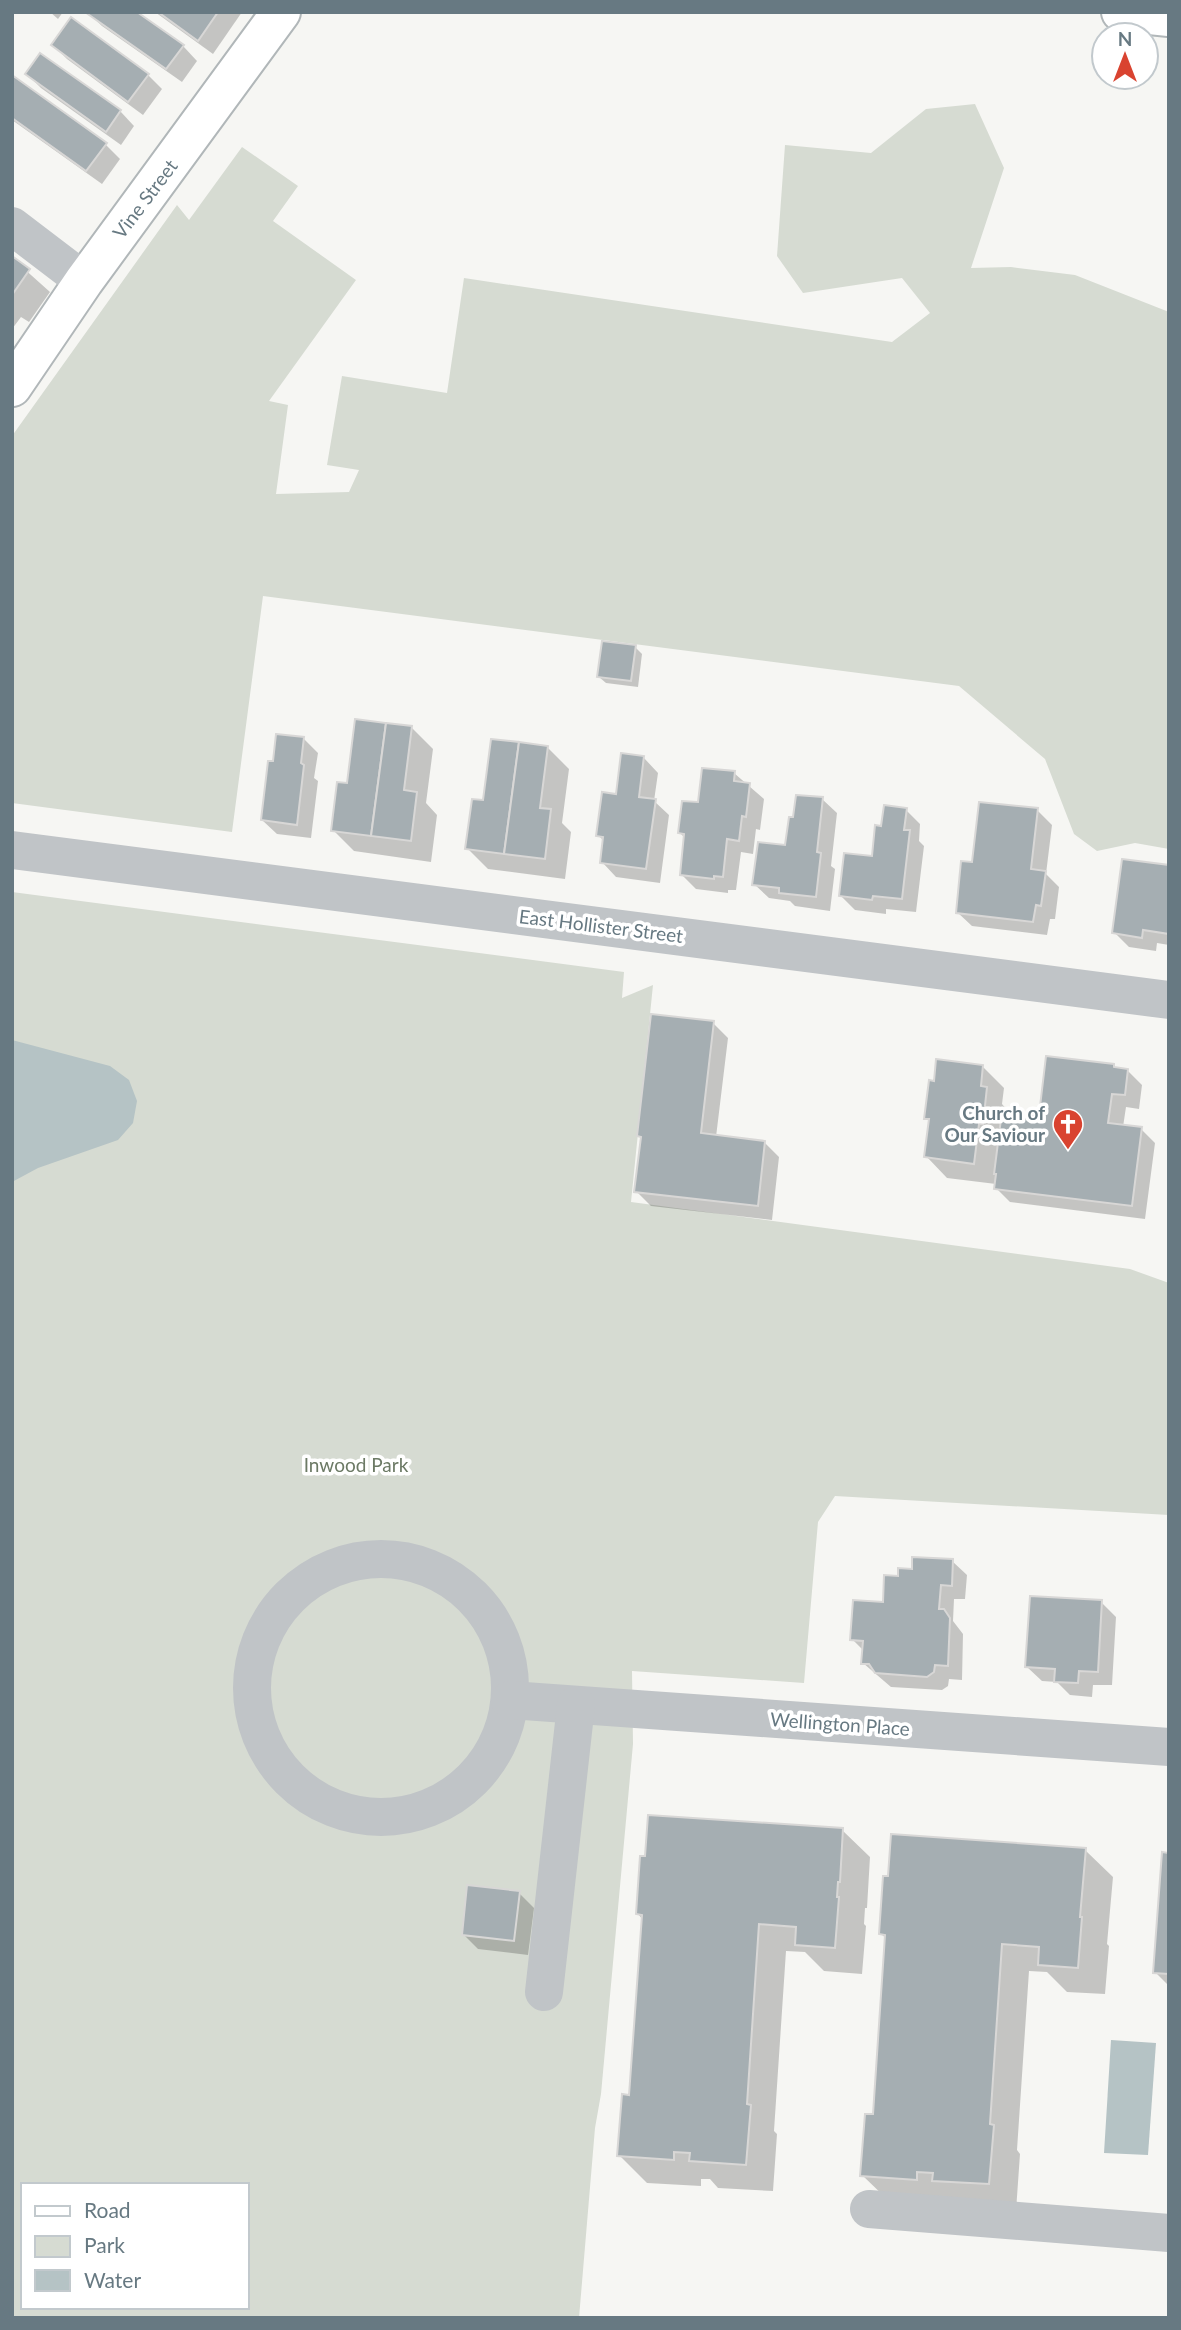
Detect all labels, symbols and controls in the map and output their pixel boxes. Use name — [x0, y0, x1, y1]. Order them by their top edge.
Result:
north arrow — [1090, 21, 1160, 91]
text: N — [1118, 27, 1132, 50]
street label: Vine Street — [107, 155, 182, 243]
street label: East Hollister Street — [518, 904, 685, 947]
place label: Church of Our Saviour — [944, 1101, 1046, 1146]
church icon: Church of Our Saviour — [1051, 1107, 1085, 1151]
park label: Inwood Park — [304, 1453, 409, 1476]
street label: Wellington Place — [769, 1707, 911, 1740]
legend — [21, 2183, 248, 2309]
text: Road — [84, 2197, 131, 2222]
text: Park — [84, 2232, 125, 2257]
text: Water — [84, 2267, 141, 2292]

